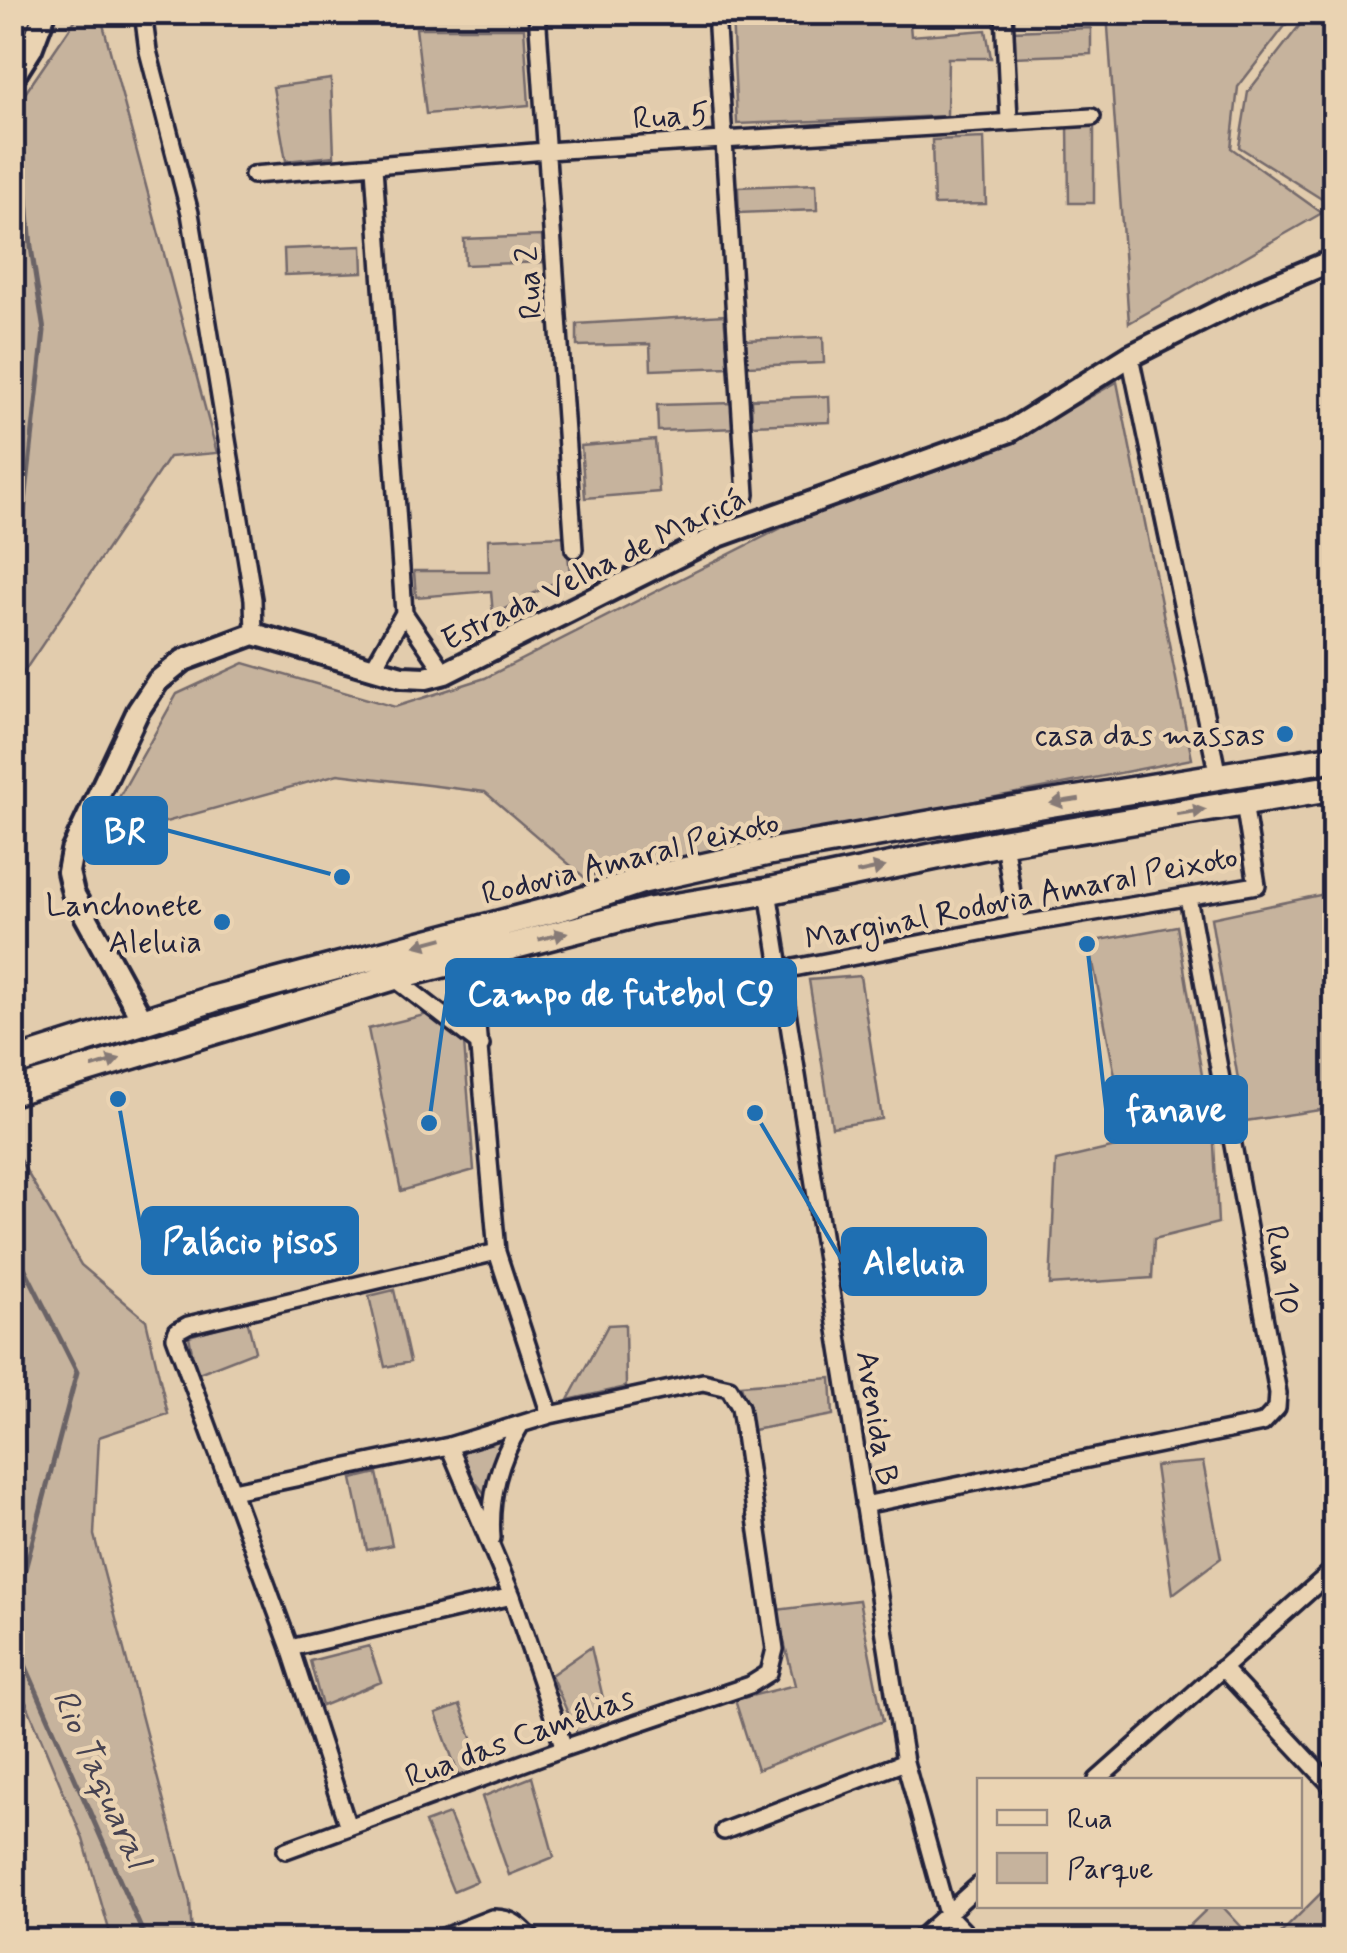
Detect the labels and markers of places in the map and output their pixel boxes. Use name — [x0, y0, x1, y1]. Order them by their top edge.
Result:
place label: casa das massas — [1035, 715, 1265, 757]
marker: casa das massas — [1274, 723, 1296, 745]
callout: BR — [84, 798, 166, 863]
place label: Lanchonete Aleluia — [46, 885, 202, 964]
marker: Lanchonete Aleluia — [211, 911, 233, 933]
callout: Campo de futebol C9 — [447, 960, 795, 1025]
callout: fanave — [1106, 1077, 1246, 1142]
callout: Palácio pisos — [143, 1208, 357, 1273]
callout: Aleluia — [843, 1229, 985, 1294]

